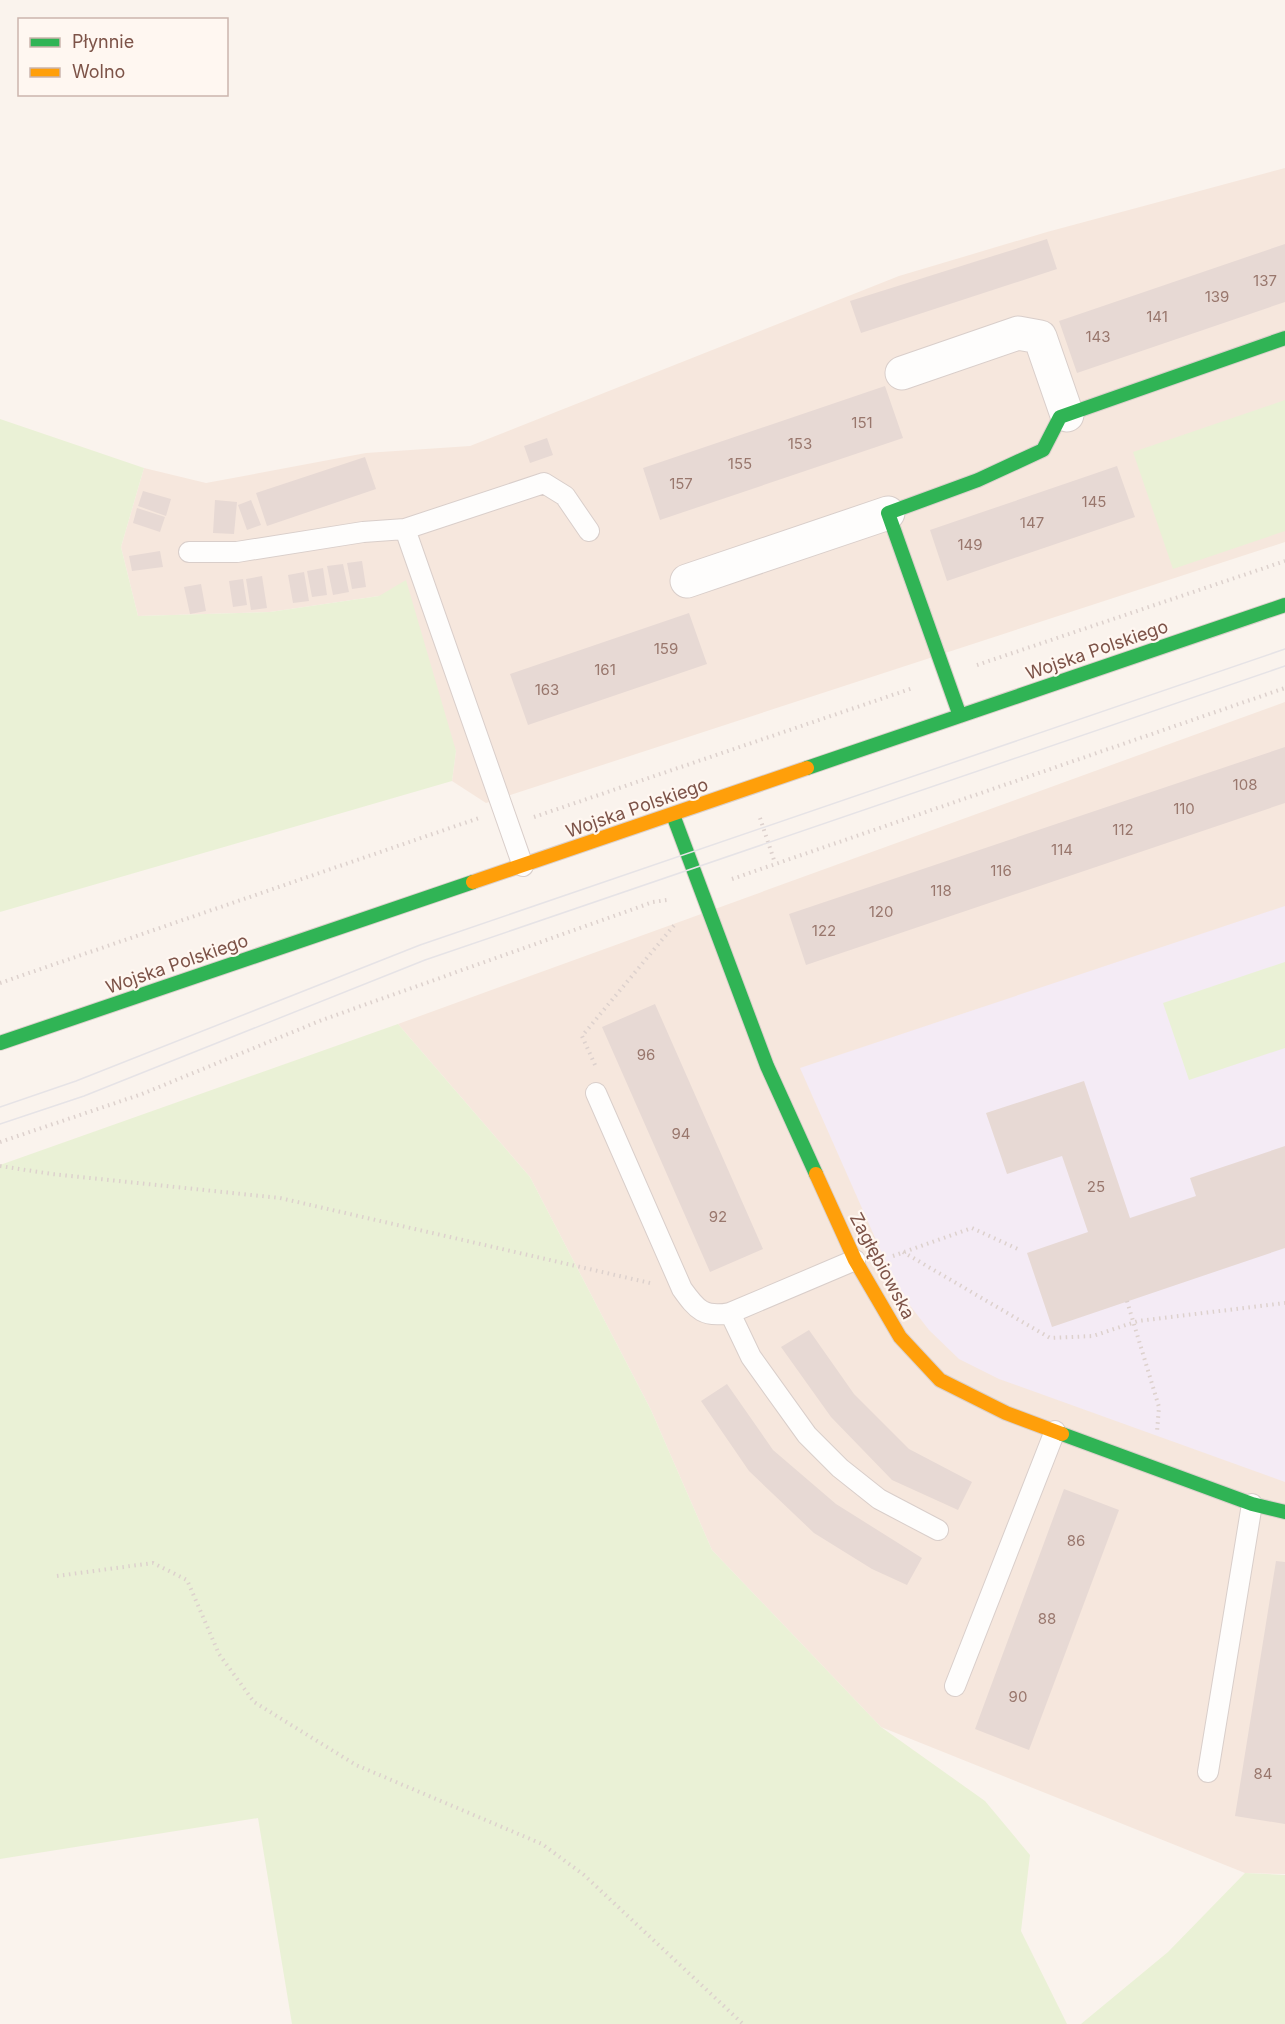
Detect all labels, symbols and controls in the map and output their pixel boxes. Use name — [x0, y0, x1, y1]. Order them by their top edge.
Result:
legend — [18, 18, 228, 96]
text: Płynnie — [72, 31, 134, 52]
text: Wolno — [72, 61, 125, 82]
house number: 137 — [1253, 271, 1277, 290]
house number: 139 — [1205, 287, 1229, 306]
house number: 141 — [1146, 307, 1168, 326]
house number: 143 — [1085, 327, 1111, 346]
house number: 151 — [851, 413, 873, 432]
house number: 153 — [788, 434, 812, 453]
house number: 155 — [728, 454, 752, 473]
house number: 157 — [669, 474, 693, 493]
house number: 145 — [1082, 492, 1106, 511]
house number: 147 — [1020, 513, 1044, 532]
house number: 149 — [957, 535, 983, 554]
street label: Wojska Polskiego — [1023, 615, 1171, 684]
house number: 159 — [654, 639, 678, 658]
house number: 161 — [594, 660, 616, 679]
house number: 163 — [535, 680, 559, 699]
street label: Wojska Polskiego — [563, 773, 711, 842]
house number: 108 — [1233, 775, 1257, 794]
house number: 110 — [1173, 799, 1195, 818]
house number: 112 — [1112, 820, 1134, 839]
house number: 114 — [1051, 840, 1073, 859]
house number: 116 — [990, 861, 1012, 880]
house number: 118 — [930, 881, 952, 900]
house number: 120 — [869, 902, 893, 921]
house number: 122 — [812, 921, 836, 940]
street label: Wojska Polskiego — [103, 929, 251, 998]
house number: 96 — [637, 1045, 655, 1064]
house number: 94 — [672, 1124, 691, 1143]
house number: 25 — [1087, 1177, 1105, 1196]
house number: 92 — [709, 1207, 727, 1226]
street label: Zagłębiowska — [846, 1209, 919, 1323]
house number: 86 — [1067, 1531, 1085, 1550]
house number: 88 — [1038, 1609, 1056, 1628]
house number: 90 — [1009, 1687, 1027, 1706]
house number: 84 — [1254, 1764, 1272, 1783]

